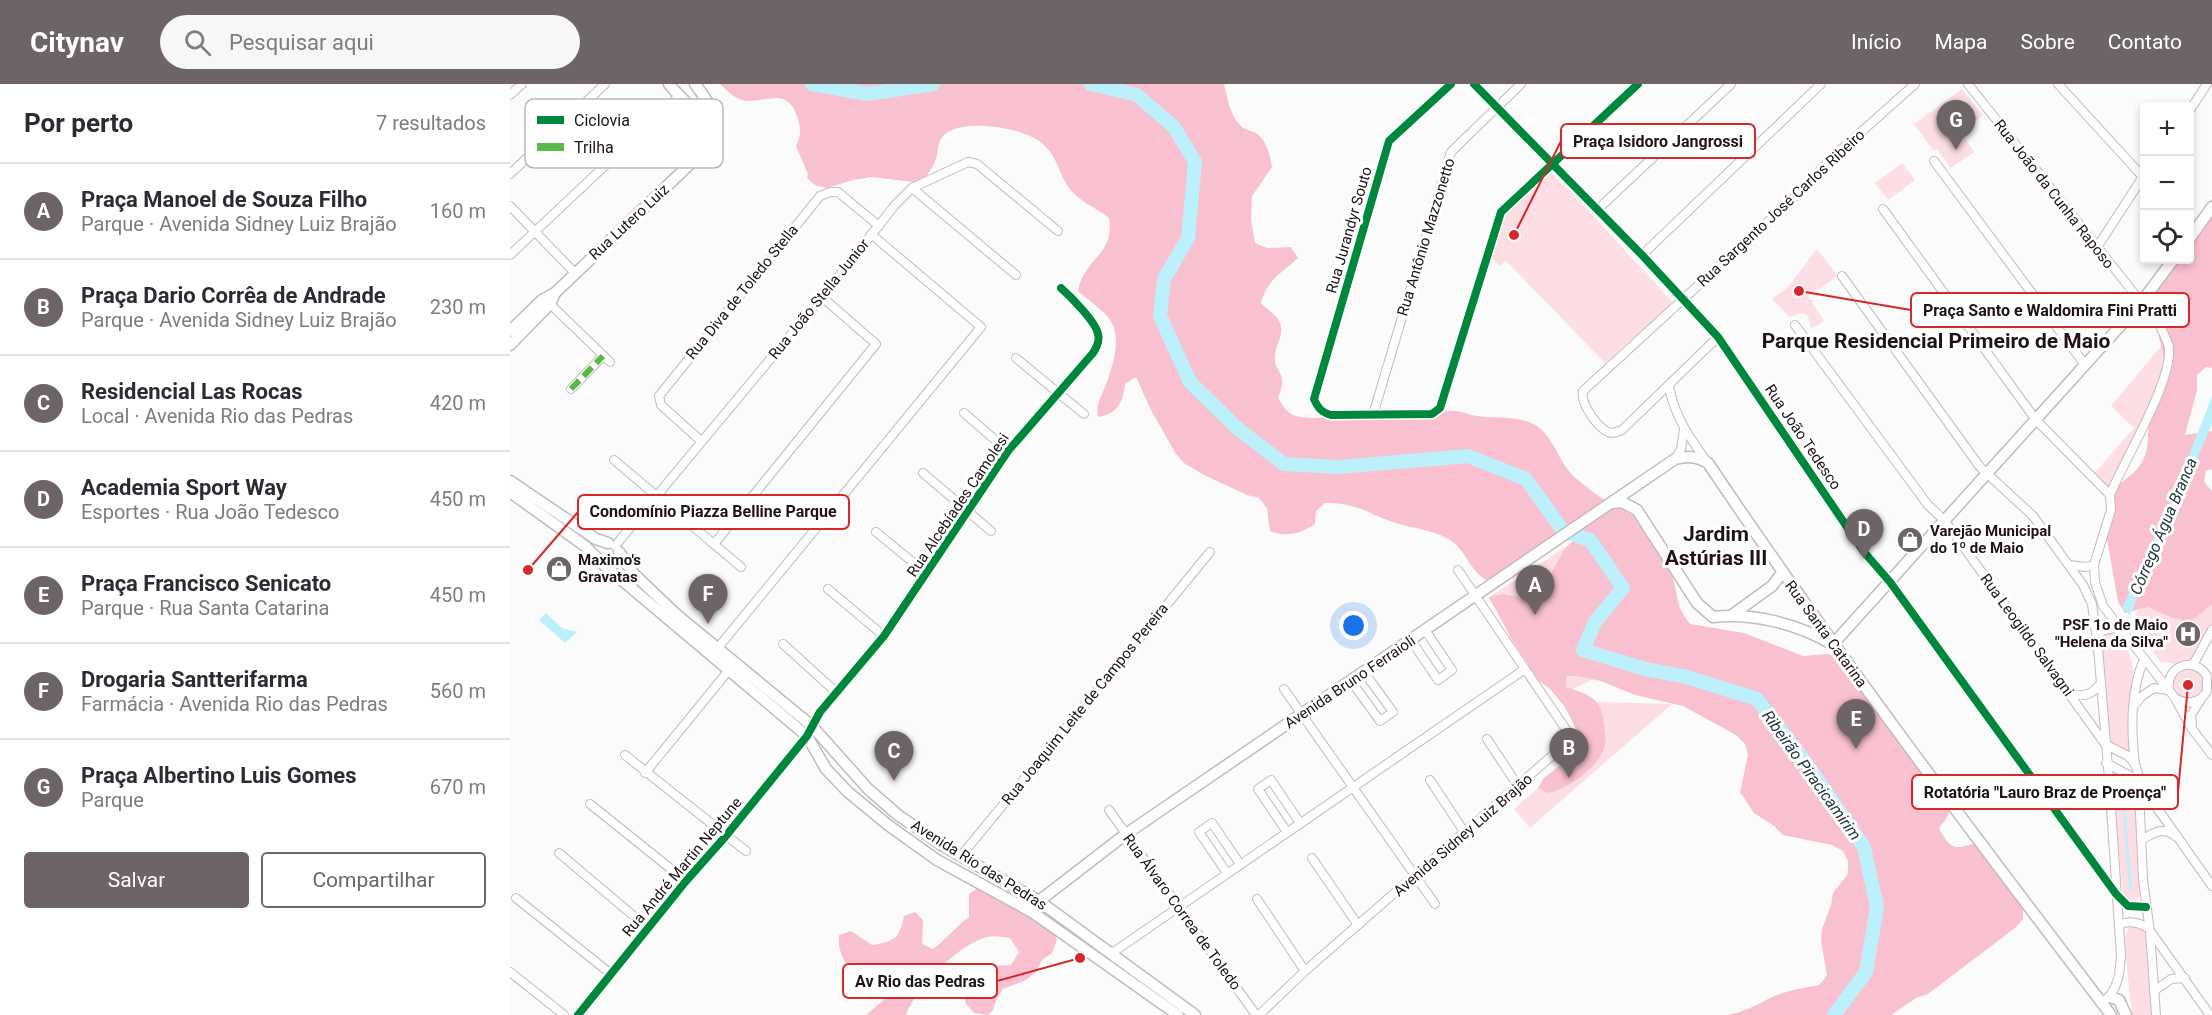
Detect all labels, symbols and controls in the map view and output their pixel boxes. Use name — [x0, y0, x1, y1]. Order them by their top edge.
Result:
search box — [160, 15, 580, 69]
text: Citynav — [30, 26, 124, 59]
icon: search — [181, 26, 214, 59]
text: Pesquisar aqui — [229, 30, 374, 55]
text: Início — [1851, 30, 1902, 54]
text: Mapa — [1935, 30, 1988, 54]
text: Sobre — [2021, 30, 2075, 54]
text: Contato — [2108, 30, 2182, 54]
legend — [525, 99, 723, 168]
pin: G — [1936, 100, 1976, 150]
map controls — [2140, 102, 2194, 264]
button: + — [2140, 102, 2194, 156]
text: Por perto — [24, 108, 133, 138]
text: 7 resultados — [376, 111, 486, 135]
text: Ciclovia — [574, 111, 630, 130]
street label: Rua João da Cunha Raposo — [1990, 116, 2118, 272]
callout: Praça Isidoro Jangrossi — [1561, 124, 1755, 158]
street label: Rua Sargento José Carlos Ribeiro — [1694, 126, 1868, 290]
text: Praça Isidoro Jangrossi — [1573, 132, 1743, 151]
text: Trilha — [574, 138, 614, 157]
street label: Rua Antônio Mazzonetto — [1393, 156, 1459, 318]
button: − — [2140, 156, 2194, 210]
street label: Rua Jurandyr Souto — [1322, 165, 1376, 295]
street label: Rua Lutero Luiz — [585, 180, 673, 264]
text: Praça Manoel de Souza Filho — [81, 187, 367, 212]
text: A — [37, 199, 50, 223]
text: 160 m — [430, 199, 486, 223]
button: locate — [2140, 210, 2194, 264]
text: Parque · Avenida Sidney Luiz Brajão — [81, 212, 397, 236]
street label: Rua Diva de Toledo Stella — [682, 221, 802, 363]
street label: Rua João Stella Junior — [765, 235, 873, 363]
text: Praça Dario Corrêa de Andrade — [81, 283, 386, 308]
callout: Praça Santo e Waldomira Fini Pratti — [1911, 293, 2189, 327]
text: B — [37, 295, 50, 319]
text: 230 m — [430, 295, 486, 319]
text: Praça Santo e Waldomira Fini Pratti — [1923, 301, 2177, 320]
text: Parque · Avenida Sidney Luiz Brajão — [81, 308, 397, 332]
district label: Parque Residencial Primeiro de Maio — [1762, 329, 2110, 353]
text: Residencial Las Rocas — [81, 379, 303, 404]
street label: Rua João Tedesco — [1761, 381, 1845, 493]
text: C — [37, 391, 50, 415]
text: 420 m — [430, 391, 486, 415]
text: Local · Avenida Rio das Pedras — [81, 404, 353, 428]
street label: Rua Alcebíades Camolesi — [903, 430, 1013, 580]
water label: Córrego Água Branca — [2126, 455, 2201, 598]
text: Academia Sport Way — [81, 475, 287, 500]
text: D — [37, 487, 50, 511]
text: 450 m — [430, 487, 486, 511]
callout: Condomínio Piazza Belline Parque — [578, 495, 849, 529]
text: Esportes · Rua João Tedesco — [81, 500, 339, 524]
text: Condomínio Piazza Belline Parque — [589, 502, 837, 521]
pin: D — [1844, 510, 1884, 559]
district label: Jardim Astúrias III — [1665, 522, 1767, 570]
place label: Varejão Municipal do 1º de Maio — [1930, 522, 2051, 557]
shop icon: Varejão Municipal do 1º de Maio — [1895, 525, 1925, 555]
place label: Maximo's Gravatas — [578, 551, 641, 586]
shop icon: Maximo's Gravatas — [544, 554, 574, 584]
pin: A — [1516, 566, 1554, 615]
street label: Rua Leogildo Salvagni — [1977, 570, 2077, 700]
text: Praça Francisco Senicato — [81, 571, 331, 596]
pin: F — [688, 574, 728, 624]
street label: Rua Santa Catarina — [1781, 577, 1871, 691]
text: E — [38, 583, 49, 607]
text: 450 m — [430, 583, 486, 607]
text: Parque · Rua Santa Catarina — [81, 596, 329, 620]
street label: Rua Joaquim Leite de Campos Pereira — [998, 599, 1172, 809]
your location — [1339, 611, 1368, 640]
place label: PSF 1o de Maio "Helena da Silva" — [2055, 616, 2168, 651]
hospital icon: PSF 1o de Maio "Helena da Silva" — [2173, 619, 2203, 649]
street label: Avenida Bruno Ferraioli — [1281, 632, 1419, 732]
text: Drogaria Santterifarma — [81, 667, 308, 692]
text: F — [38, 679, 49, 703]
text: 560 m — [430, 679, 486, 703]
text: Farmácia · Avenida Rio das Pedras — [81, 692, 388, 716]
pin: E — [1836, 700, 1876, 749]
water label: Ribeirão Piracicamirim — [1758, 707, 1865, 844]
pin: B — [1550, 728, 1588, 778]
pin: C — [874, 732, 914, 781]
text: Praça Albertino Luis Gomes — [81, 763, 357, 788]
street label: Avenida Sidney Luiz Brajão — [1390, 770, 1536, 900]
text: G — [37, 775, 50, 799]
text: 670 m — [430, 775, 486, 799]
callout: Rotatória "Lauro Braz de Proença" — [1912, 775, 2178, 809]
text: Rotatória "Lauro Braz de Proença" — [1924, 783, 2166, 802]
text: Parque — [81, 788, 144, 812]
street label: Rua André Martin Neptune — [618, 794, 746, 940]
street label: Avenida Rio das Pedras — [908, 816, 1050, 914]
street label: Rua Álvaro Correa de Toledo — [1119, 830, 1245, 994]
button: Salvar — [24, 852, 249, 908]
button: Compartilhar — [261, 852, 486, 908]
callout: Av Rio das Pedras — [843, 964, 997, 998]
text: Av Rio das Pedras — [855, 972, 985, 991]

